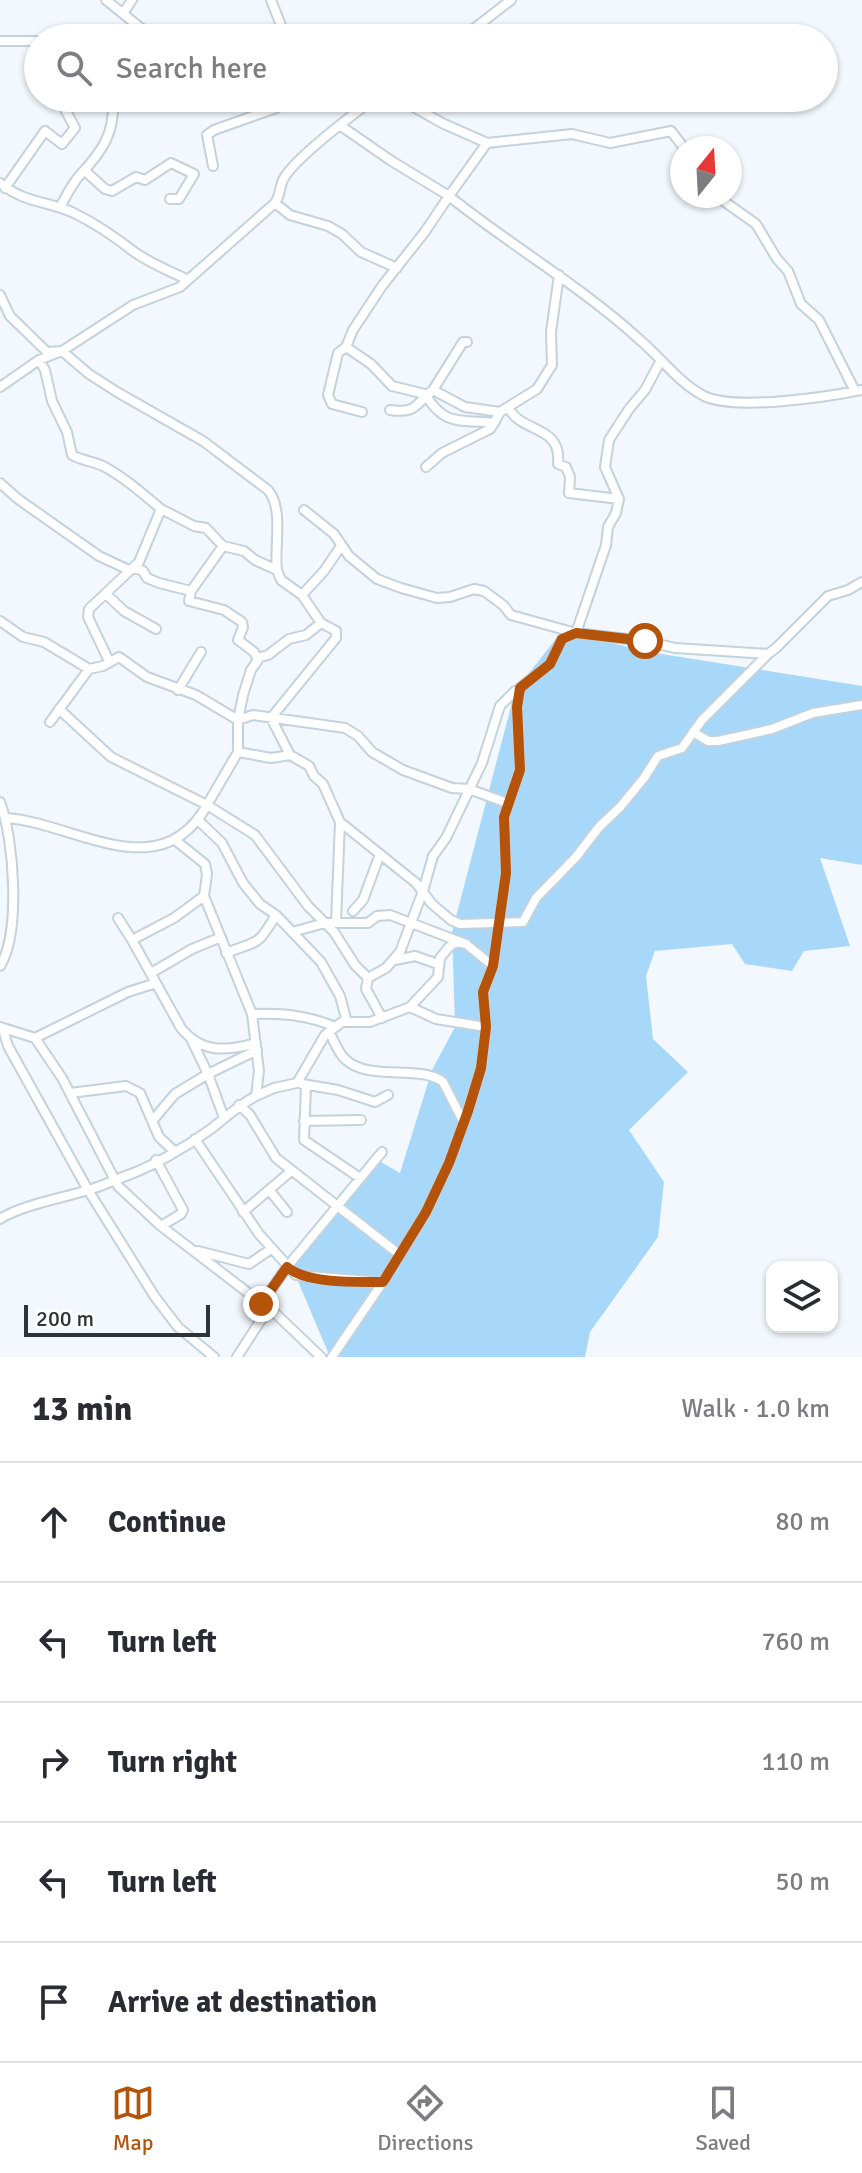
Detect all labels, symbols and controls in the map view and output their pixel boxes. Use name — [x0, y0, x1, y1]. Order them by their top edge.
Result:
search box — [24, 24, 838, 112]
icon: search — [52, 46, 96, 90]
text: Search here — [116, 50, 267, 87]
north arrow — [670, 136, 742, 208]
route start — [627, 623, 663, 659]
map controls — [766, 1261, 838, 1333]
button: layers — [766, 1261, 838, 1333]
route end — [243, 1286, 279, 1322]
scale bar — [24, 1301, 210, 1337]
text: 200 m — [36, 1305, 94, 1332]
text: 13 min — [32, 1388, 132, 1430]
text: Walk · 1.0 km — [681, 1393, 830, 1425]
icon: ahead — [32, 1500, 76, 1544]
text: Continue — [108, 1504, 226, 1541]
text: 80 m — [775, 1506, 830, 1538]
icon: left — [32, 1620, 76, 1664]
text: Turn left — [108, 1624, 217, 1661]
text: 760 m — [761, 1626, 830, 1658]
icon: right — [32, 1740, 76, 1784]
text: Turn right — [108, 1744, 237, 1781]
text: 110 m — [761, 1746, 830, 1778]
icon: left — [32, 1860, 76, 1904]
text: Turn left — [108, 1864, 217, 1901]
text: 50 m — [775, 1866, 830, 1898]
icon: arrive — [32, 1980, 76, 2024]
text: Arrive at destination — [108, 1984, 377, 2021]
tab: Map — [111, 2081, 155, 2156]
tab: Directions — [377, 2081, 473, 2156]
tab: Saved — [696, 2081, 751, 2156]

